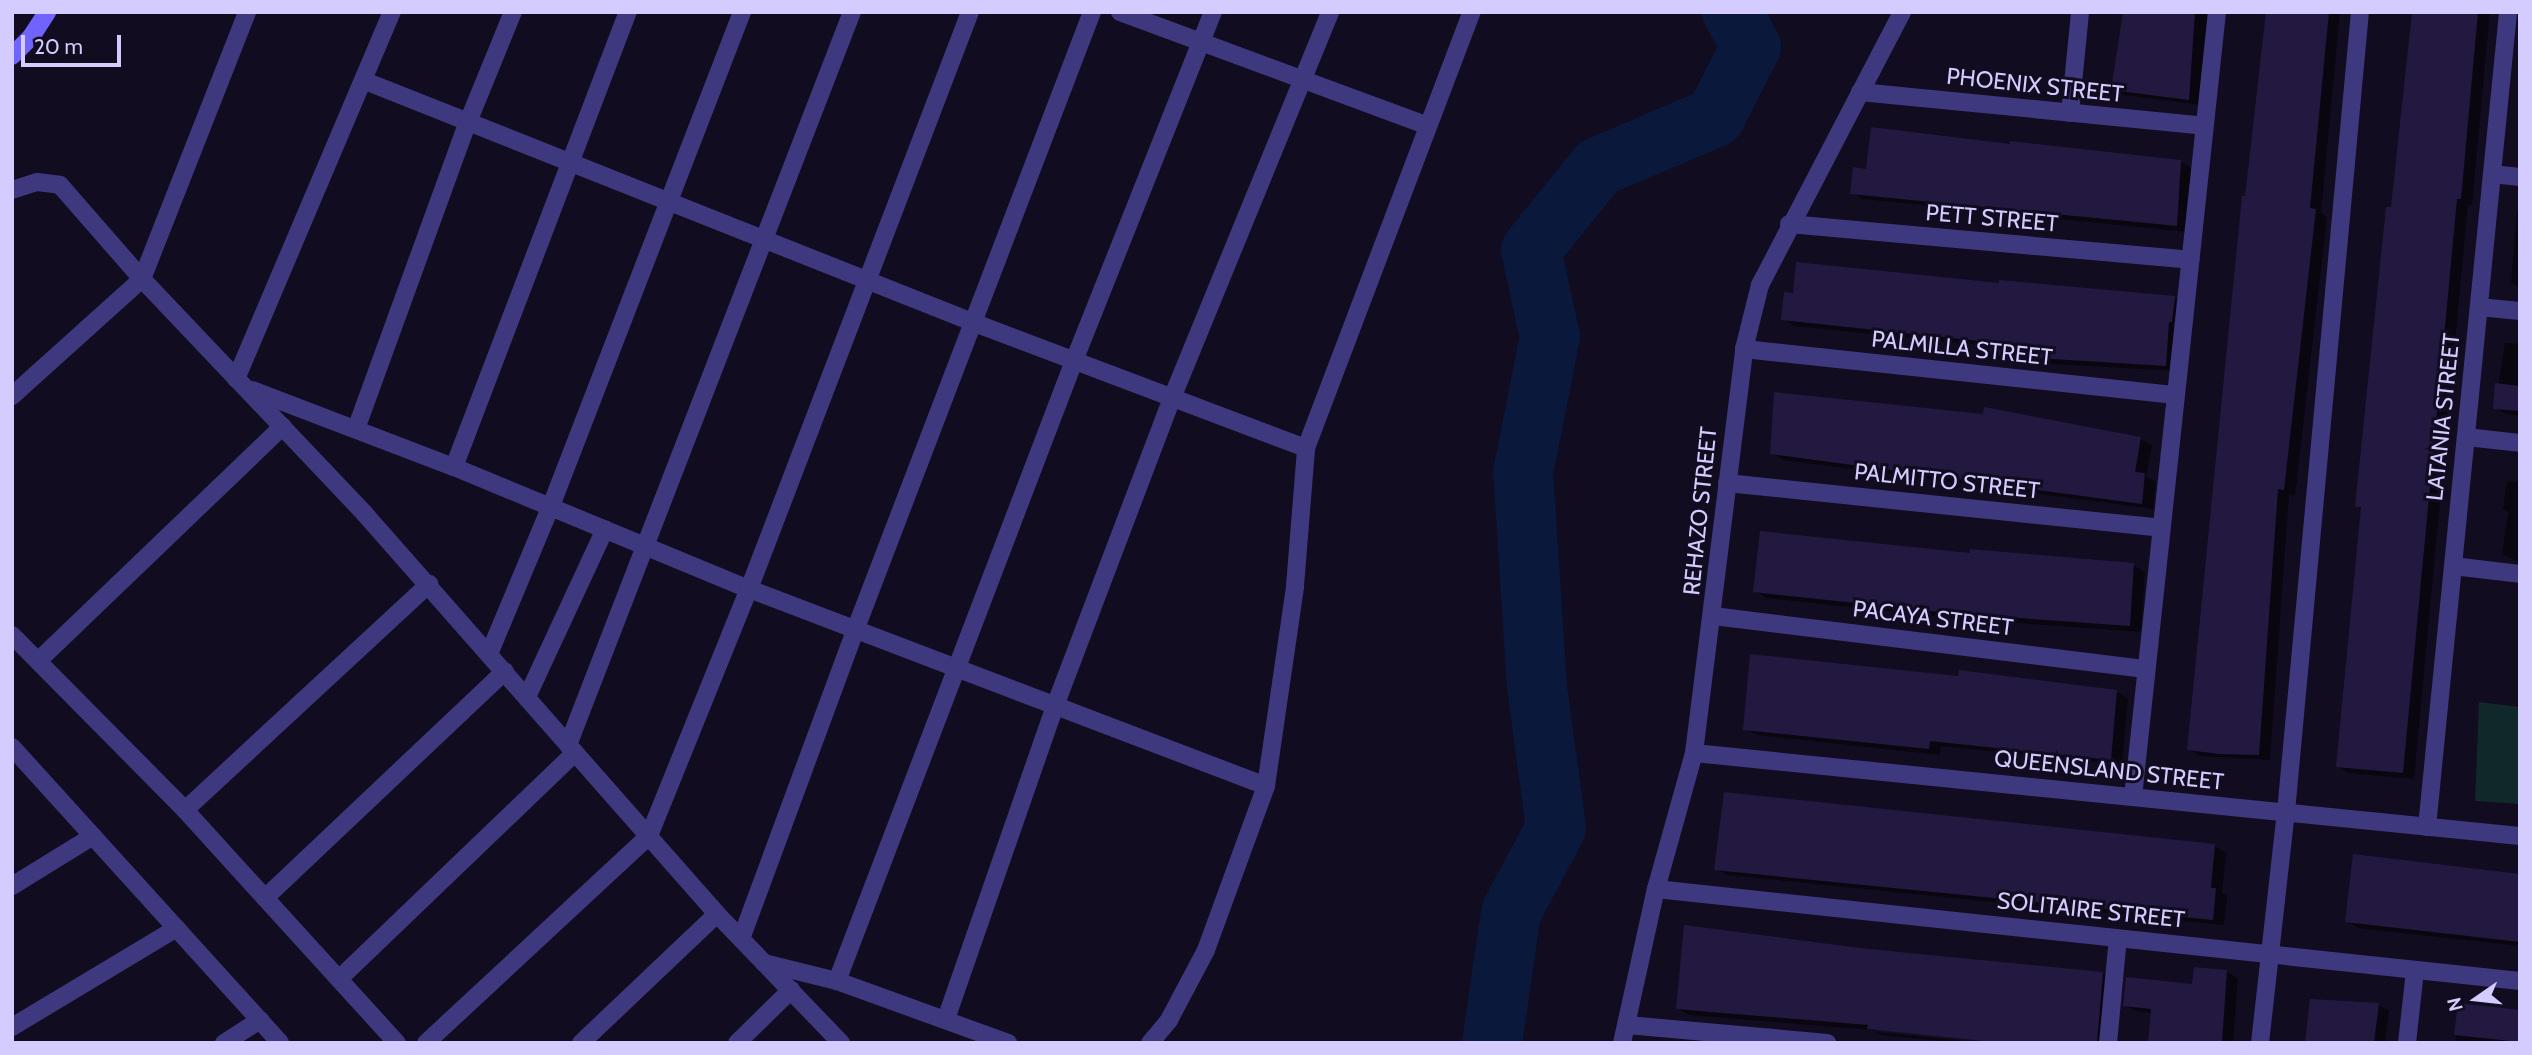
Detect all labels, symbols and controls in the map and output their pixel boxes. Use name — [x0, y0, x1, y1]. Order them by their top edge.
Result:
scale bar — [24, 21, 124, 65]
text: 20 m — [34, 34, 83, 59]
street label: PHOENIX STREET — [1945, 62, 2125, 108]
street label: PETT STREET — [1925, 198, 2059, 238]
street label: PALMILLA STREET — [1870, 325, 2054, 371]
street label: LATANIA STREET — [2420, 332, 2466, 502]
street label: REHAZO STREET — [1677, 425, 1723, 597]
street label: PALMITTO STREET — [1853, 458, 2041, 504]
street label: PACAYA STREET — [1851, 594, 2015, 642]
street label: QUEENSLAND STREET — [1993, 744, 2225, 796]
street label: SOLITAIRE STREET — [1996, 886, 2186, 934]
north arrow — [2441, 964, 2511, 1034]
text: N — [2442, 995, 2468, 1014]

